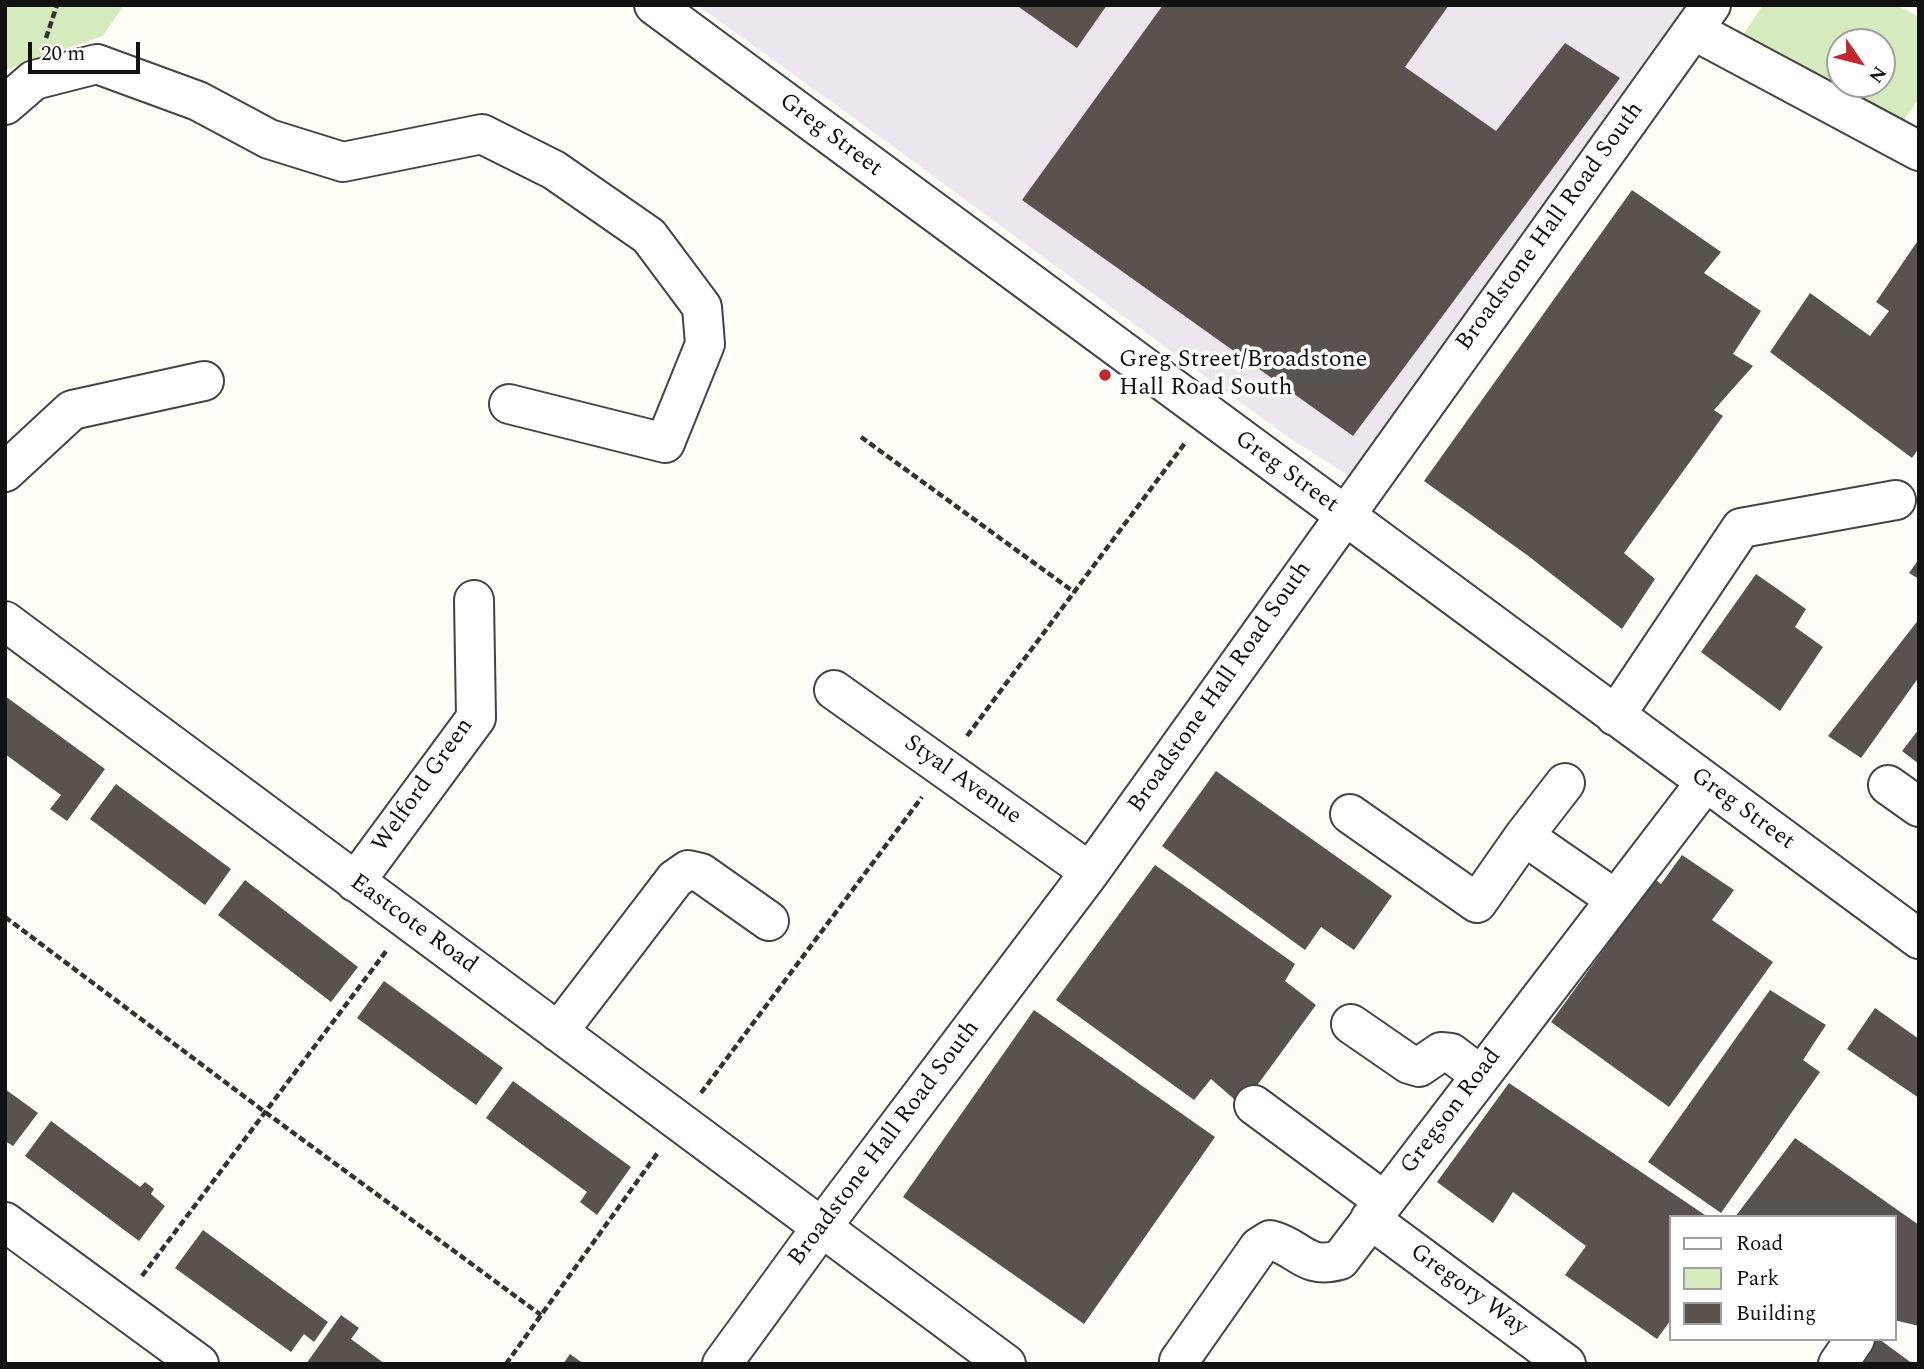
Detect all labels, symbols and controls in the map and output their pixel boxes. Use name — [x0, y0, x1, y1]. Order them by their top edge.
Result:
scale bar — [32, 28, 144, 72]
north arrow — [1826, 28, 1896, 98]
text: 20 m — [41, 38, 85, 70]
text: N — [1861, 60, 1893, 89]
street label: Greg Street — [773, 88, 887, 184]
street label: Broadstone Hall Road South — [1451, 97, 1651, 357]
place label: Greg Street/Broadstone Hall Road South — [1119, 347, 1367, 403]
marker: Greg Street/Broadstone Hall Road South — [1097, 367, 1113, 383]
street label: Greg Street — [1228, 426, 1344, 520]
street label: Broadstone Hall Road South — [1123, 557, 1319, 819]
street label: Welford Green — [367, 713, 481, 859]
street label: Styal Avenue — [898, 730, 1026, 832]
street label: Greg Street — [1684, 763, 1800, 857]
street label: Eastcote Road — [344, 869, 482, 981]
street label: Broadstone Hall Road South — [783, 1016, 987, 1272]
street label: Gregson Road — [1395, 1044, 1509, 1180]
legend — [1668, 1215, 1896, 1341]
text: Road — [1736, 1228, 1783, 1260]
street label: Gregory Way — [1403, 1239, 1533, 1343]
text: Park — [1736, 1263, 1779, 1295]
text: Building — [1736, 1298, 1816, 1330]

